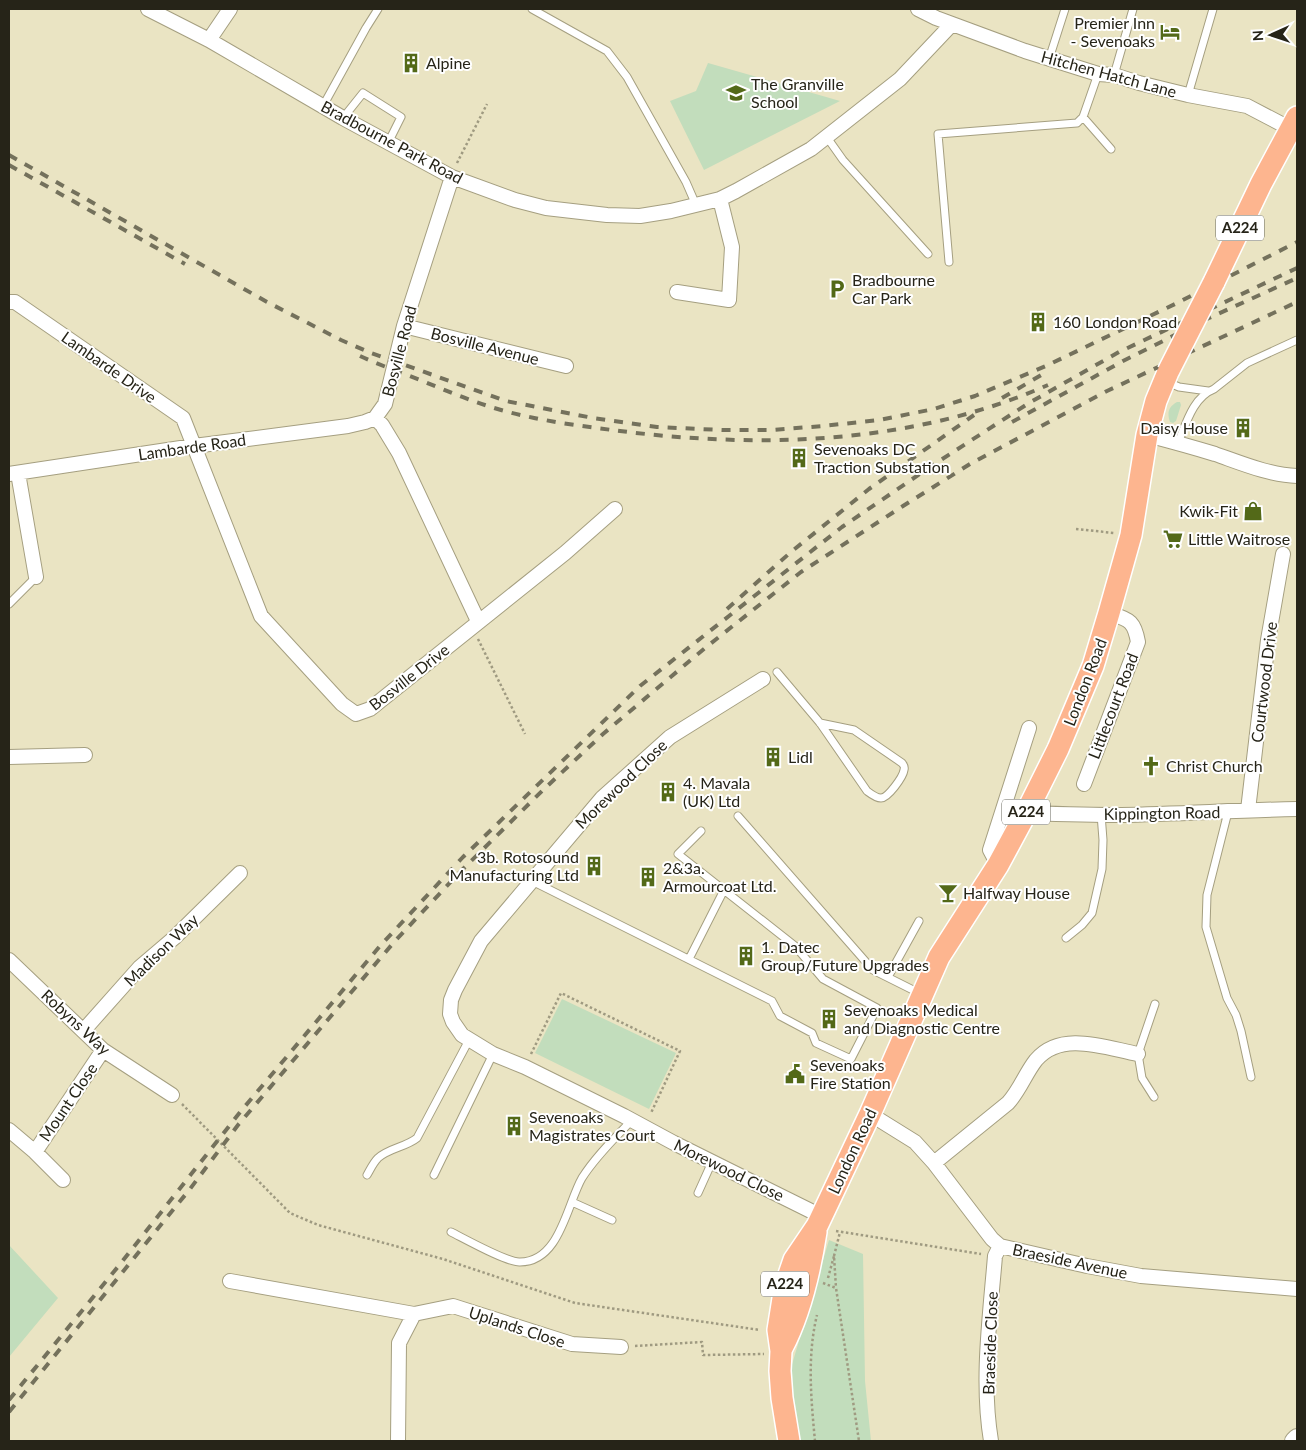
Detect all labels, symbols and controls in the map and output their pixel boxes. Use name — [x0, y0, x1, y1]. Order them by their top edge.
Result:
north arrow — [1246, 10, 1296, 60]
place label: Premier Inn - Sevenoaks — [1071, 13, 1155, 50]
hotel icon: Premier Inn - Sevenoaks — [1159, 21, 1181, 43]
text: N — [1249, 30, 1266, 42]
street label: Hitchen Hatch Lane — [1039, 46, 1179, 101]
building icon: Alpine — [400, 52, 422, 74]
place label: Alpine — [426, 53, 471, 72]
place label: The Granville School — [751, 74, 844, 111]
school or university icon: The Granville School — [725, 82, 747, 104]
street label: Bradbourne Park Road — [318, 96, 466, 187]
road number: A224 — [1216, 216, 1264, 240]
place label: Bradbourne Car Park — [852, 270, 935, 307]
parking icon: Bradbourne Car Park — [826, 278, 848, 300]
street label: Bosville Road — [377, 303, 420, 399]
building icon: 160 London Road — [1027, 311, 1049, 333]
place label: 160 London Road — [1053, 312, 1177, 331]
street label: Bosville Avenue — [429, 323, 541, 368]
street label: Lambarde Drive — [58, 327, 160, 406]
building icon: Daisy House — [1232, 417, 1254, 439]
place label: Daisy House — [1140, 418, 1228, 437]
street label: Lambarde Road — [137, 430, 247, 463]
place label: Sevenoaks DC Traction Substation — [814, 439, 950, 476]
building icon: Sevenoaks DC Traction Substation — [788, 447, 810, 469]
shop icon: Kwik-Fit — [1242, 500, 1264, 522]
place label: Kwik-Fit — [1179, 501, 1238, 520]
supermarket icon: Little Waitrose — [1162, 528, 1184, 550]
place label: Little Waitrose — [1188, 529, 1290, 548]
street label: Courtwood Drive — [1247, 620, 1280, 744]
street label: London Road — [1059, 635, 1110, 728]
street label: Bosville Drive — [365, 639, 453, 714]
street label: Littlecourt Road — [1084, 650, 1141, 761]
street label: Morewood Close — [571, 735, 670, 832]
building icon: Lidl — [762, 746, 784, 768]
place label: Lidl — [788, 747, 813, 766]
church icon: Christ Church — [1140, 755, 1162, 777]
place label: Christ Church — [1166, 756, 1263, 775]
place label: 4. Mavala (UK) Ltd — [683, 773, 750, 810]
building icon: 4. Mavala (UK) Ltd — [657, 781, 679, 803]
road number: A224 — [1002, 800, 1050, 824]
street label: Kippington Road — [1103, 802, 1221, 823]
place label: 3b. Rotosound Manufacturing Ltd — [450, 847, 579, 884]
building icon: 3b. Rotosound Manufacturing Ltd — [583, 855, 605, 877]
place label: 2&3a. Armourcoat Ltd. — [663, 858, 777, 895]
building icon: 2&3a. Armourcoat Ltd. — [637, 866, 659, 888]
bar icon: Halfway House — [937, 882, 959, 904]
place label: Halfway House — [963, 883, 1070, 902]
street label: Madison Way — [120, 909, 202, 990]
place label: 1. Datec Group/Future Upgrades — [761, 937, 929, 974]
building icon: 1. Datec Group/Future Upgrades — [735, 945, 757, 967]
street label: Robyns Way — [38, 985, 115, 1059]
place label: Sevenoaks Medical and Diagnostic Centre — [844, 1000, 1000, 1037]
building icon: Sevenoaks Medical and Diagnostic Centre — [818, 1008, 840, 1030]
place label: Sevenoaks Fire Station — [810, 1055, 891, 1092]
street label: Mount Close — [34, 1059, 101, 1144]
public building icon: Sevenoaks Fire Station — [784, 1063, 806, 1085]
street label: London Road — [823, 1105, 880, 1197]
place label: Sevenoaks Magistrates Court — [529, 1107, 655, 1144]
building icon: Sevenoaks Magistrates Court — [503, 1115, 525, 1137]
street label: Morewood Close — [671, 1135, 787, 1204]
street label: Braeside Avenue — [1011, 1239, 1129, 1282]
road number: A224 — [761, 1272, 809, 1296]
street label: Braeside Close — [978, 1291, 1001, 1395]
street label: Uplands Close — [467, 1302, 568, 1351]

